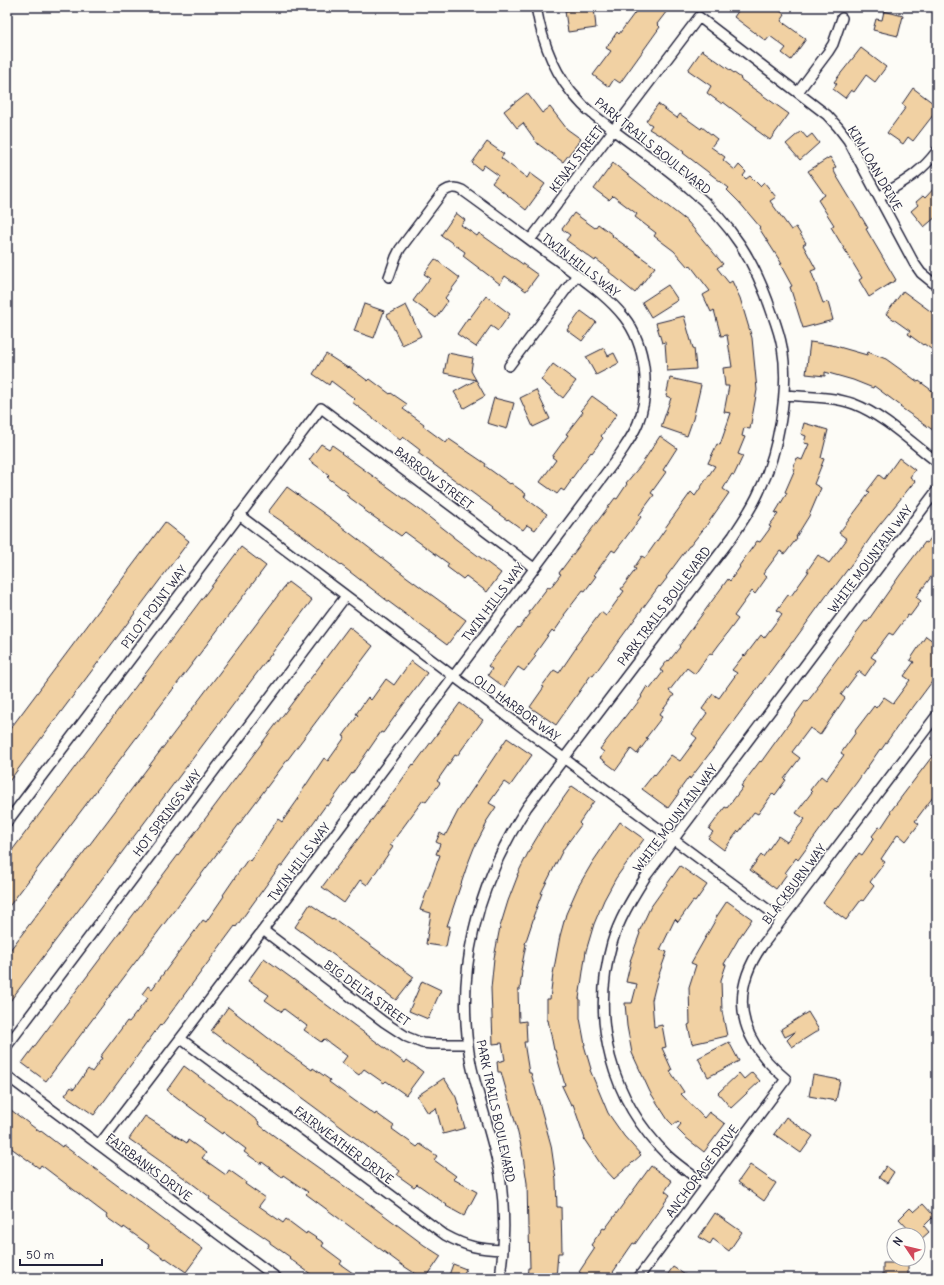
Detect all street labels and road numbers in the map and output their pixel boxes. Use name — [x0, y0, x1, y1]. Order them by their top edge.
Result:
street label: PARK TRAILS BOULEVARD — [592, 94, 714, 198]
street label: KENAI STREET — [546, 123, 606, 195]
street label: KIM LOAN DRIVE — [845, 123, 905, 213]
street label: TWIN HILLS WAY — [539, 230, 623, 300]
street label: BARROW STREET — [392, 444, 476, 512]
street label: WHITE MOUNTAIN WAY — [825, 502, 916, 616]
street label: PARK TRAILS BOULEVARD — [614, 543, 714, 669]
street label: TWIN HILLS WAY — [459, 559, 528, 644]
street label: PILOT POINT WAY — [118, 562, 190, 651]
street label: OLD HARBOR WAY — [471, 672, 563, 745]
street label: WHITE MOUNTAIN WAY — [630, 761, 721, 875]
street label: HOT SPRINGS WAY — [130, 767, 205, 859]
street label: TWIN HILLS WAY — [265, 819, 334, 904]
street label: BLACKBURN WAY — [759, 841, 829, 927]
street label: BIG DELTA STREET — [321, 957, 413, 1029]
street label: PARK TRAILS BOULEVARD — [474, 1038, 518, 1184]
street label: FAIRWEATHER DRIVE — [291, 1103, 397, 1187]
street label: ANCHORAGE DRIVE — [662, 1122, 742, 1220]
street label: FAIRBANKS DRIVE — [103, 1130, 195, 1204]

